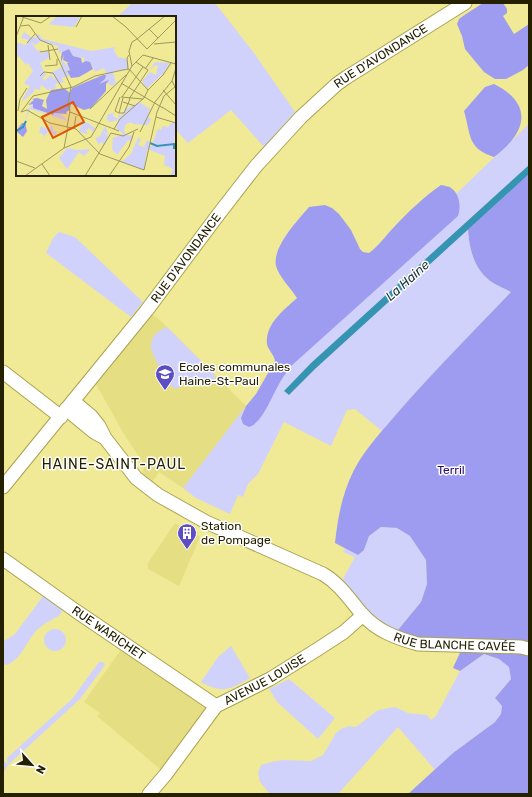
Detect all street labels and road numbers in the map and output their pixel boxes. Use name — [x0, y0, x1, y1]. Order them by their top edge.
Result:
street label: RUE D'AVONDANCE — [331, 21, 430, 91]
street label: RUE D'AVONDANCE — [148, 211, 224, 306]
street label: RUE WARICHET — [69, 603, 148, 663]
street label: RUE BLANCHE CAVÉE — [392, 630, 516, 654]
street label: AVENUE LOUISE — [222, 652, 308, 708]

